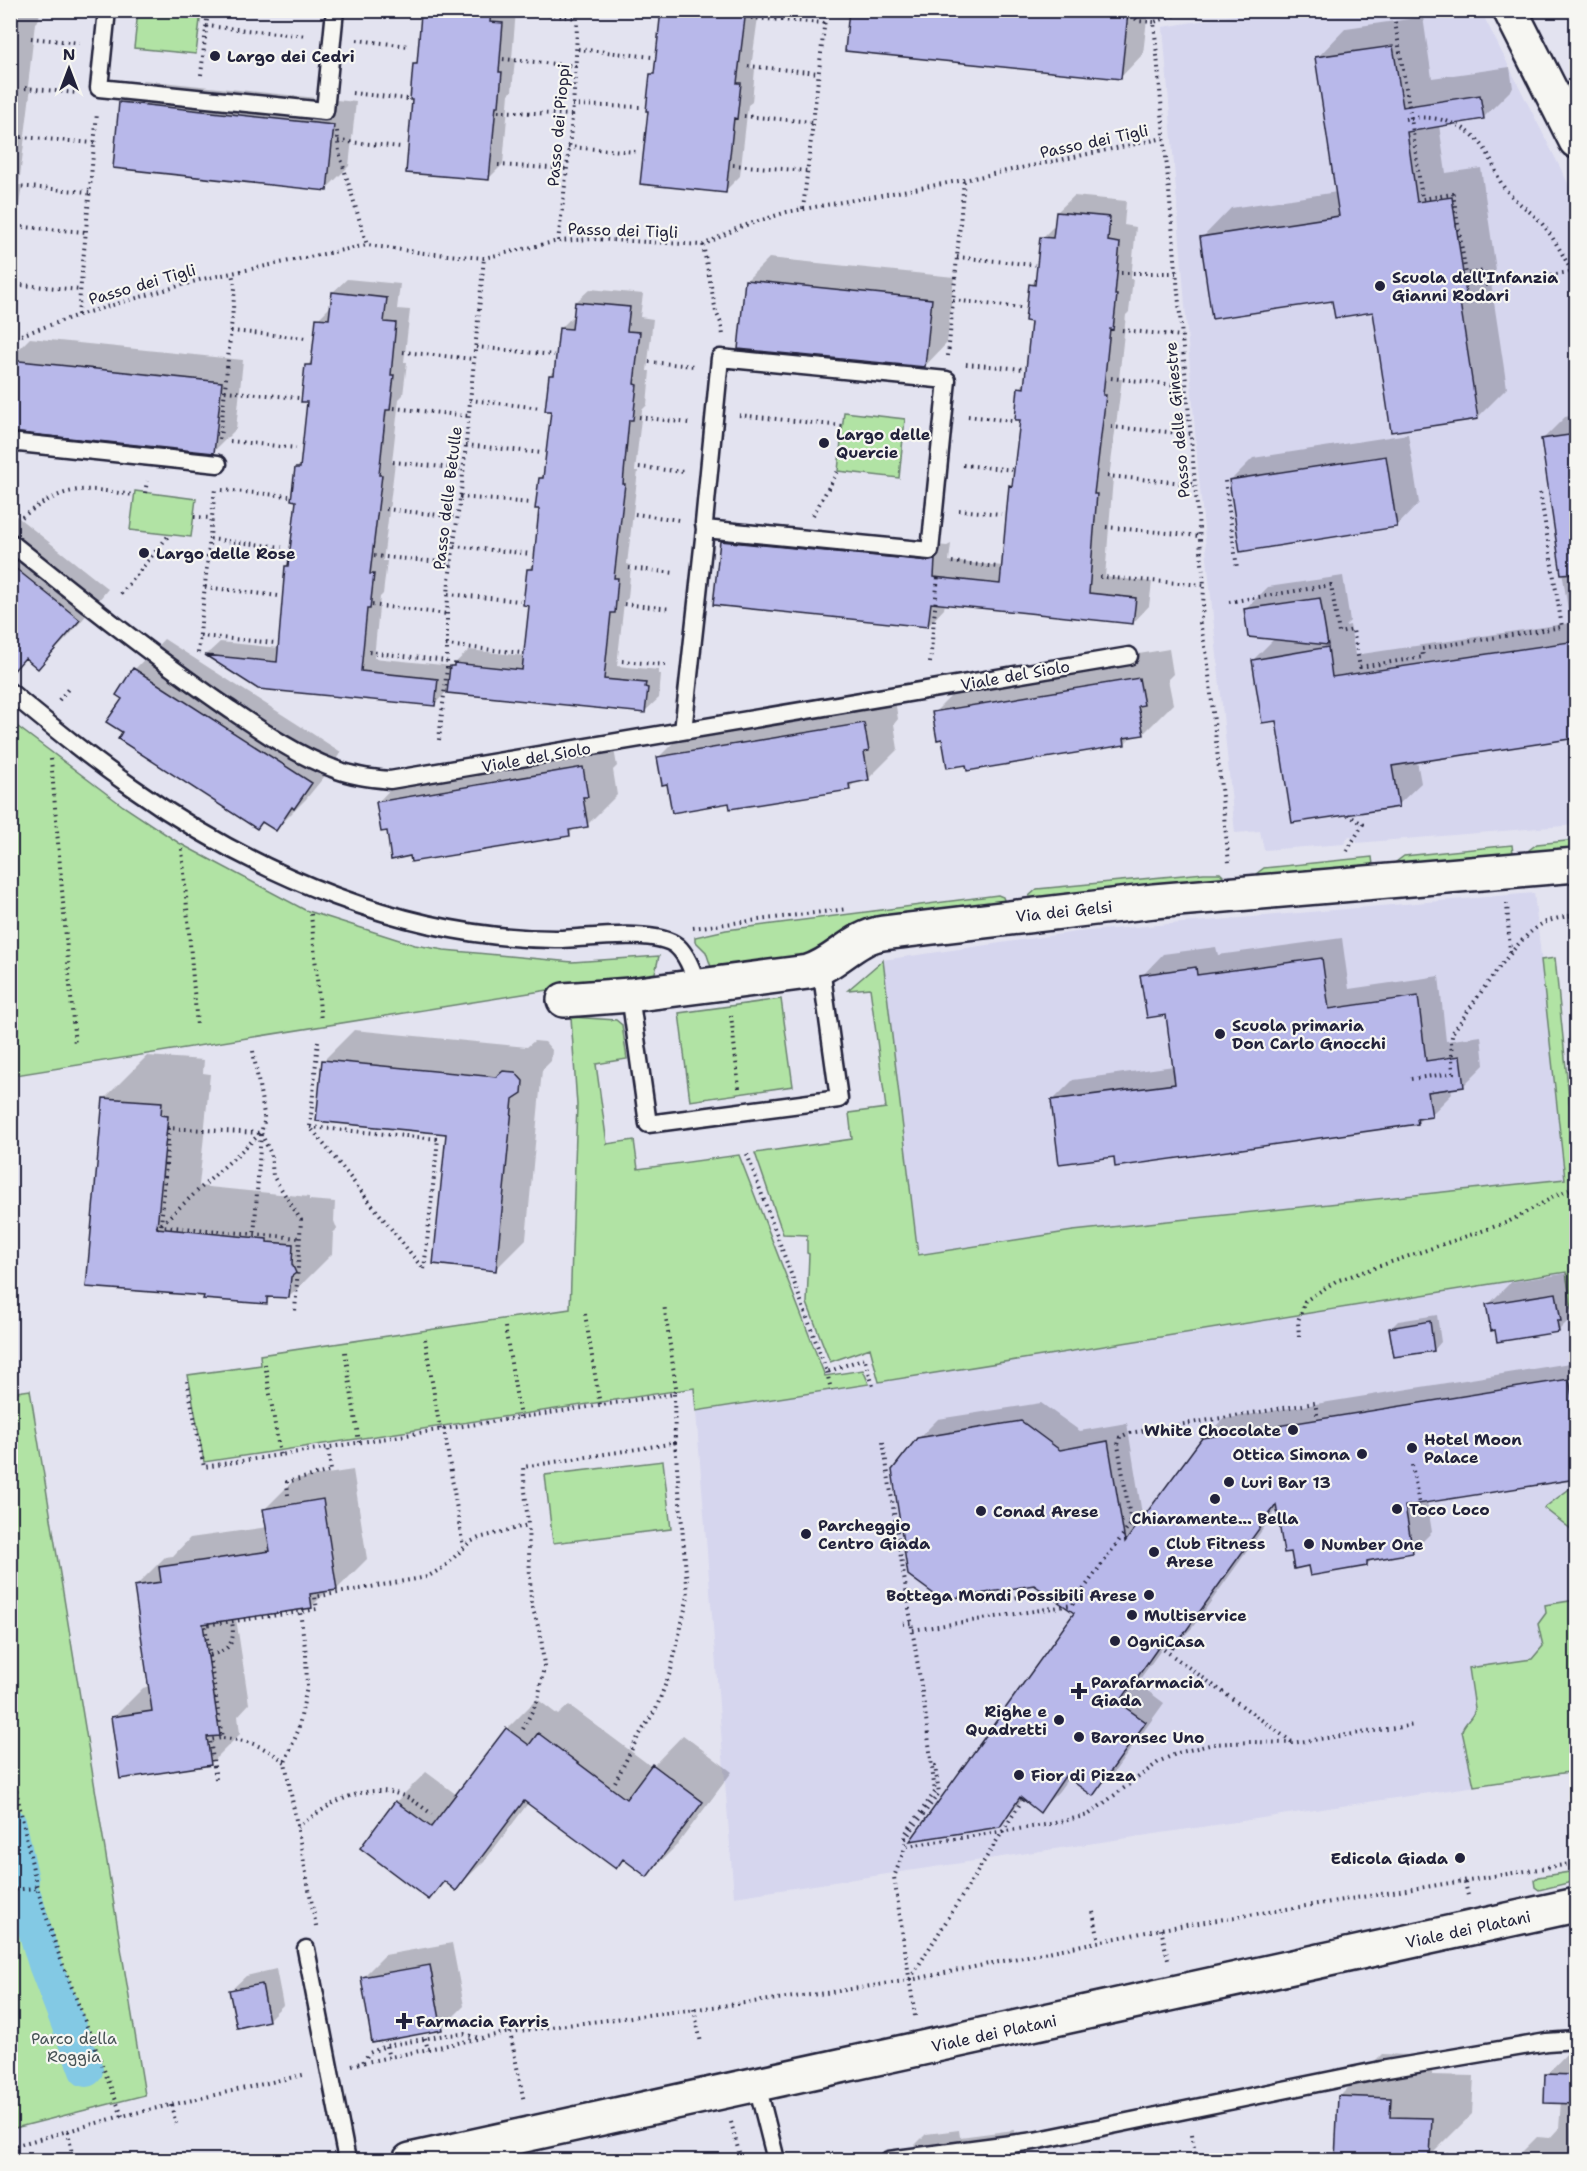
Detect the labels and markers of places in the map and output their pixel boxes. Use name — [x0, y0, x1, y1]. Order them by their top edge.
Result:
place label: Largo dei Cedri — [227, 46, 355, 67]
marker: Largo dei Cedri — [208, 49, 222, 63]
place label: Scuola dell'Infanzia Gianni Rodari — [1392, 267, 1558, 306]
marker: Scuola dell'Infanzia Gianni Rodari — [1373, 279, 1387, 293]
place label: Largo delle Quercie — [836, 424, 931, 463]
marker: Largo delle Quercie — [817, 436, 831, 450]
place label: Largo delle Rose — [156, 543, 296, 564]
marker: Largo delle Rose — [137, 546, 151, 560]
place label: Scuola primaria Don Carlo Gnocchi — [1232, 1015, 1386, 1054]
marker: Scuola primaria Don Carlo Gnocchi — [1213, 1027, 1227, 1041]
place label: White Chocolate — [1144, 1420, 1281, 1441]
marker: White Chocolate — [1286, 1423, 1300, 1437]
place label: Hotel Moon Palace — [1424, 1429, 1522, 1468]
marker: Hotel Moon Palace — [1405, 1441, 1419, 1455]
place label: Ottica Simona — [1233, 1444, 1350, 1465]
marker: Ottica Simona — [1355, 1447, 1369, 1461]
place label: Luri Bar 13 — [1241, 1472, 1331, 1493]
marker: Luri Bar 13 — [1222, 1475, 1236, 1489]
marker: Chiaramente... Bella — [1208, 1492, 1222, 1506]
place label: Toco Loco — [1409, 1499, 1490, 1520]
place label: Conad Arese — [993, 1501, 1099, 1522]
marker: Toco Loco — [1390, 1502, 1404, 1516]
marker: Conad Arese — [974, 1504, 988, 1518]
place label: Chiaramente... Bella — [1132, 1508, 1299, 1529]
place label: Parcheggio Centro Giada — [818, 1515, 930, 1554]
marker: Parcheggio Centro Giada — [799, 1527, 813, 1541]
place label: Club Fitness Arese — [1166, 1533, 1266, 1572]
place label: Number One — [1321, 1534, 1424, 1555]
marker: Number One — [1302, 1537, 1316, 1551]
marker: Club Fitness Arese — [1147, 1545, 1161, 1559]
place label: Bottega Mondi Possibili Arese — [886, 1585, 1137, 1606]
marker: Bottega Mondi Possibili Arese — [1142, 1588, 1156, 1602]
place label: Multiservice — [1144, 1605, 1247, 1626]
marker: Multiservice — [1125, 1608, 1139, 1622]
place label: OgniCasa — [1127, 1631, 1205, 1652]
marker: OgniCasa — [1108, 1634, 1122, 1648]
place label: Parafarmacia Giada — [1091, 1672, 1204, 1711]
marker: Parafarmacia Giada — [1072, 1684, 1086, 1698]
place label: Righe e Quadretti — [965, 1701, 1047, 1740]
marker: Righe e Quadretti — [1052, 1713, 1066, 1727]
place label: Baronsec Uno — [1091, 1727, 1204, 1748]
marker: Baronsec Uno — [1072, 1730, 1086, 1744]
place label: Fior di Pizza — [1031, 1765, 1136, 1786]
marker: Fior di Pizza — [1012, 1768, 1026, 1782]
place label: Edicola Giada — [1331, 1848, 1448, 1869]
marker: Edicola Giada — [1453, 1851, 1467, 1865]
place label: Farmacia Farris — [416, 2011, 549, 2032]
marker: Farmacia Farris — [397, 2014, 411, 2028]

